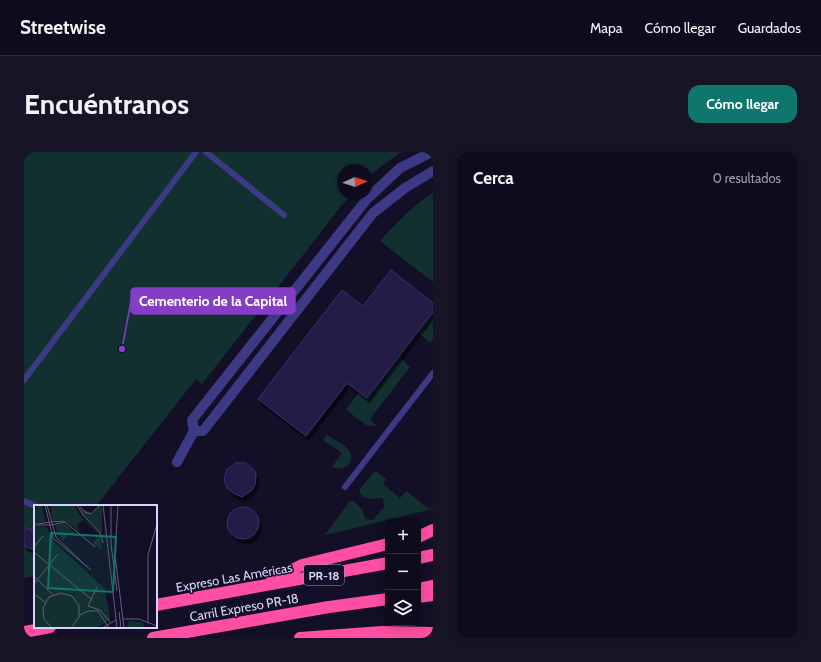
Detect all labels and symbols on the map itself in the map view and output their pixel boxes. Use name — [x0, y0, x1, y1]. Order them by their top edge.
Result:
north arrow — [337, 164, 373, 200]
callout: Cementerio de la Capital — [131, 288, 295, 314]
text: Cementerio de la Capital — [139, 292, 287, 310]
inset map — [34, 505, 157, 628]
street label: Expreso Las Américas — [174, 559, 294, 595]
road number: PR-18 — [304, 565, 344, 585]
street label: Carril Expreso PR-18 — [188, 589, 300, 624]

